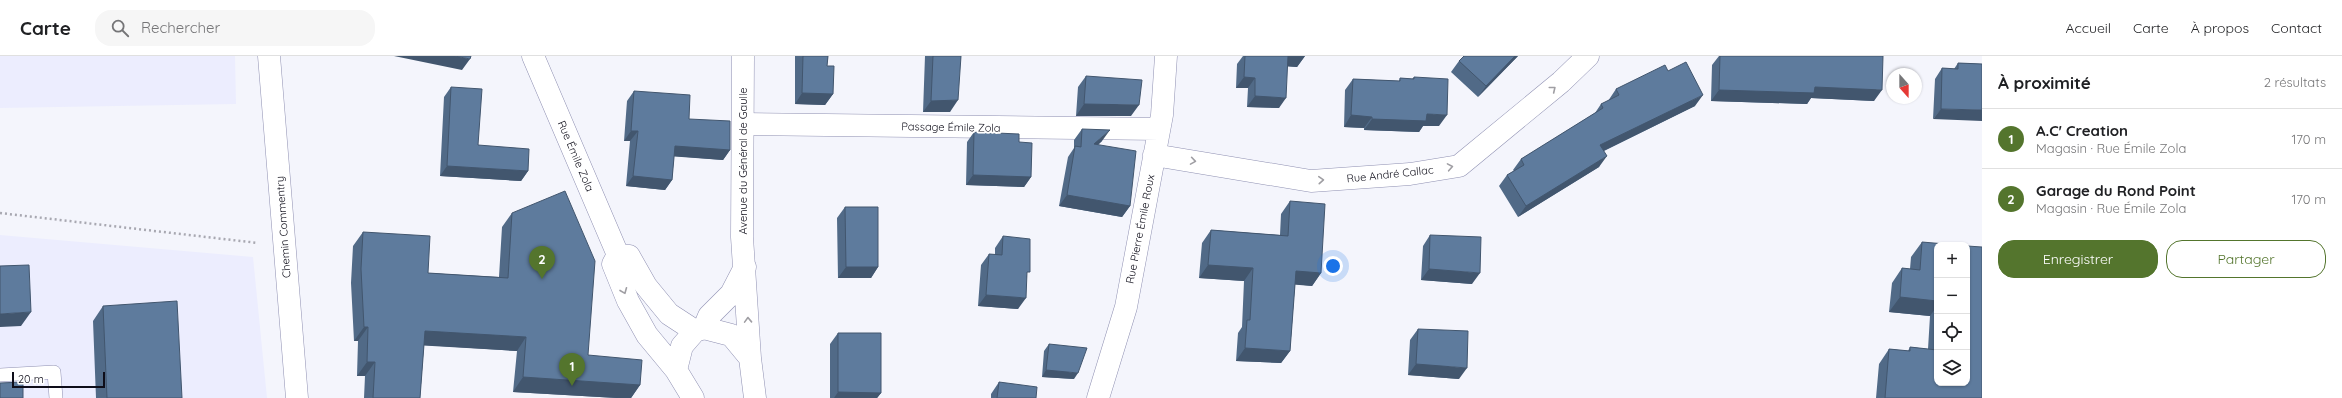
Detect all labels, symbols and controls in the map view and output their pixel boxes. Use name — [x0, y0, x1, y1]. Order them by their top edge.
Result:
search box — [95, 10, 375, 46]
text: Carte — [20, 16, 71, 40]
icon: search — [109, 17, 131, 39]
text: Rechercher — [141, 18, 220, 37]
text: Accueil — [2065, 19, 2111, 37]
text: Carte — [2133, 19, 2169, 37]
text: À propos — [2191, 19, 2249, 37]
text: Contact — [2271, 19, 2322, 37]
north arrow — [1886, 68, 1922, 104]
text: À proximité — [1998, 72, 2091, 93]
text: 2 résultats — [2264, 74, 2326, 90]
one-way arrow — [1548, 86, 1555, 93]
street label: Avenue du Général de Gaulle — [736, 87, 750, 235]
street label: Rue Émile Zola — [555, 118, 597, 194]
street label: Passage Émile Zola — [901, 119, 1001, 135]
text: A.C' Creation — [2036, 121, 2128, 140]
text: 1 — [2008, 131, 2014, 147]
text: 170 m — [2291, 131, 2326, 147]
text: Magasin · Rue Émile Zola — [2036, 140, 2186, 156]
one-way arrow — [1190, 156, 1196, 165]
street label: Rue André Callac — [1346, 162, 1434, 186]
one-way arrow — [1447, 163, 1453, 172]
street label: Rue Pierre Émile Roux — [1123, 173, 1157, 285]
street label: Chemin Commentry — [272, 176, 294, 278]
one-way arrow — [1318, 176, 1324, 184]
text: Garage du Rond Point — [2036, 181, 2196, 200]
text: 2 — [2007, 191, 2015, 207]
text: 170 m — [2291, 191, 2326, 207]
text: Magasin · Rue Émile Zola — [2036, 200, 2186, 216]
button: Enregistrer — [1998, 240, 2158, 278]
button: Partager — [2166, 240, 2326, 278]
map controls — [1934, 242, 1970, 386]
button: + — [1934, 242, 1970, 278]
pin: 2 — [529, 246, 555, 279]
your location — [1323, 256, 1343, 276]
button: − — [1934, 278, 1970, 314]
one-way arrow — [619, 286, 627, 294]
button: locate — [1934, 314, 1970, 350]
one-way arrow — [744, 317, 752, 323]
button: layers — [1934, 350, 1970, 386]
pin: 1 — [559, 353, 585, 386]
scale bar — [12, 370, 105, 389]
text: 20 m — [18, 372, 44, 386]

